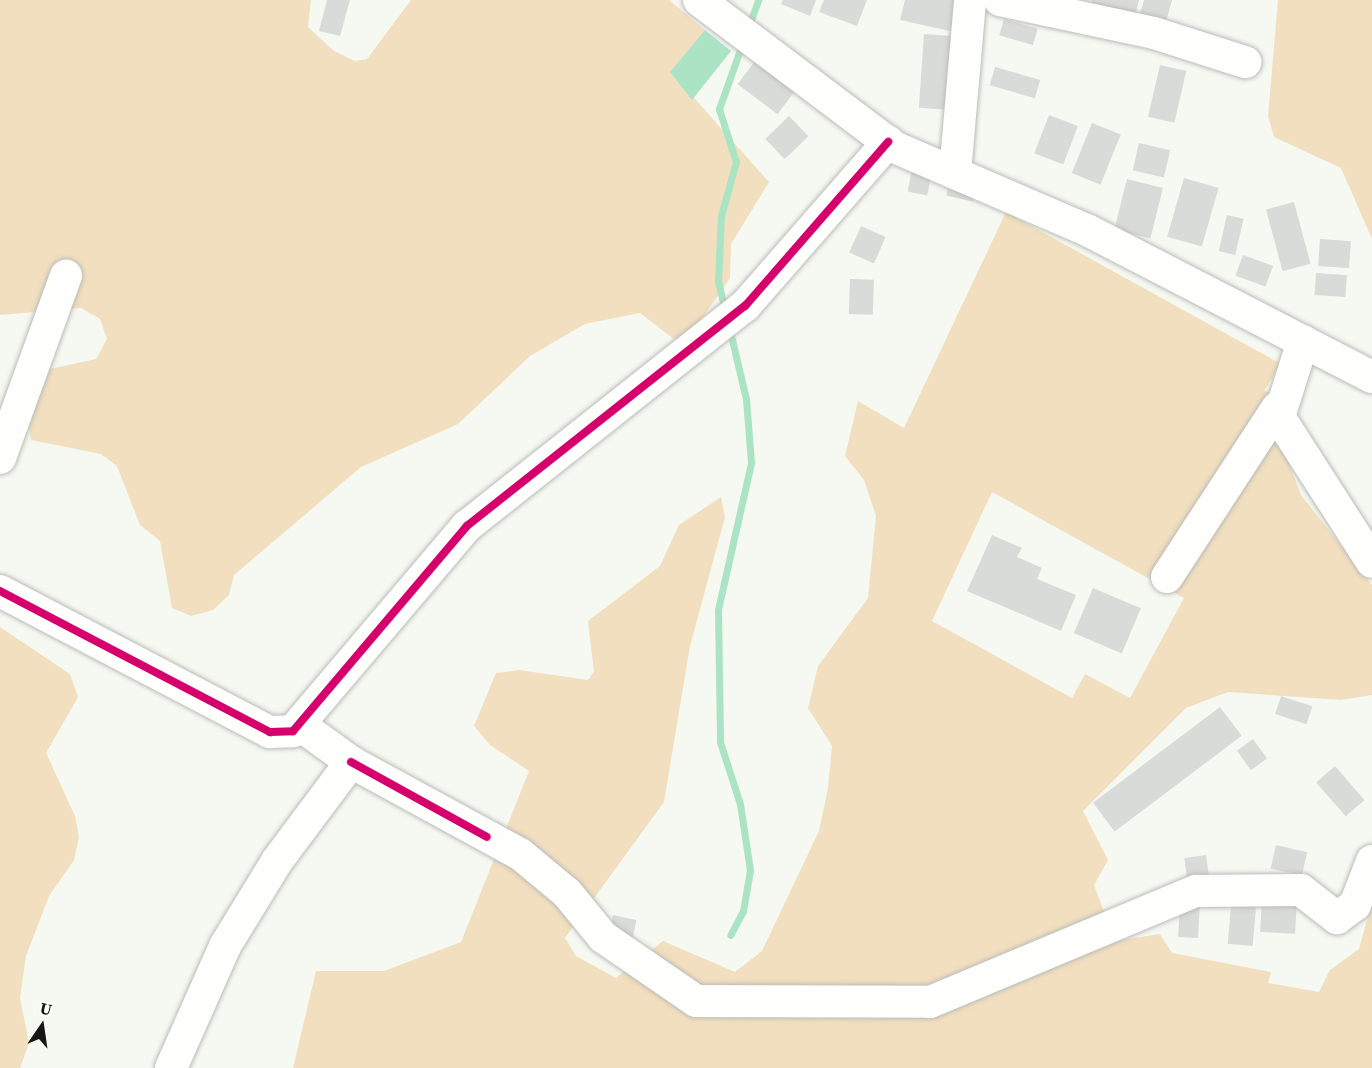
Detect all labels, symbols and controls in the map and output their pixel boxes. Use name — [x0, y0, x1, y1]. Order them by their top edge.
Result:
north arrow — [12, 996, 72, 1056]
text: U — [38, 996, 54, 1020]

